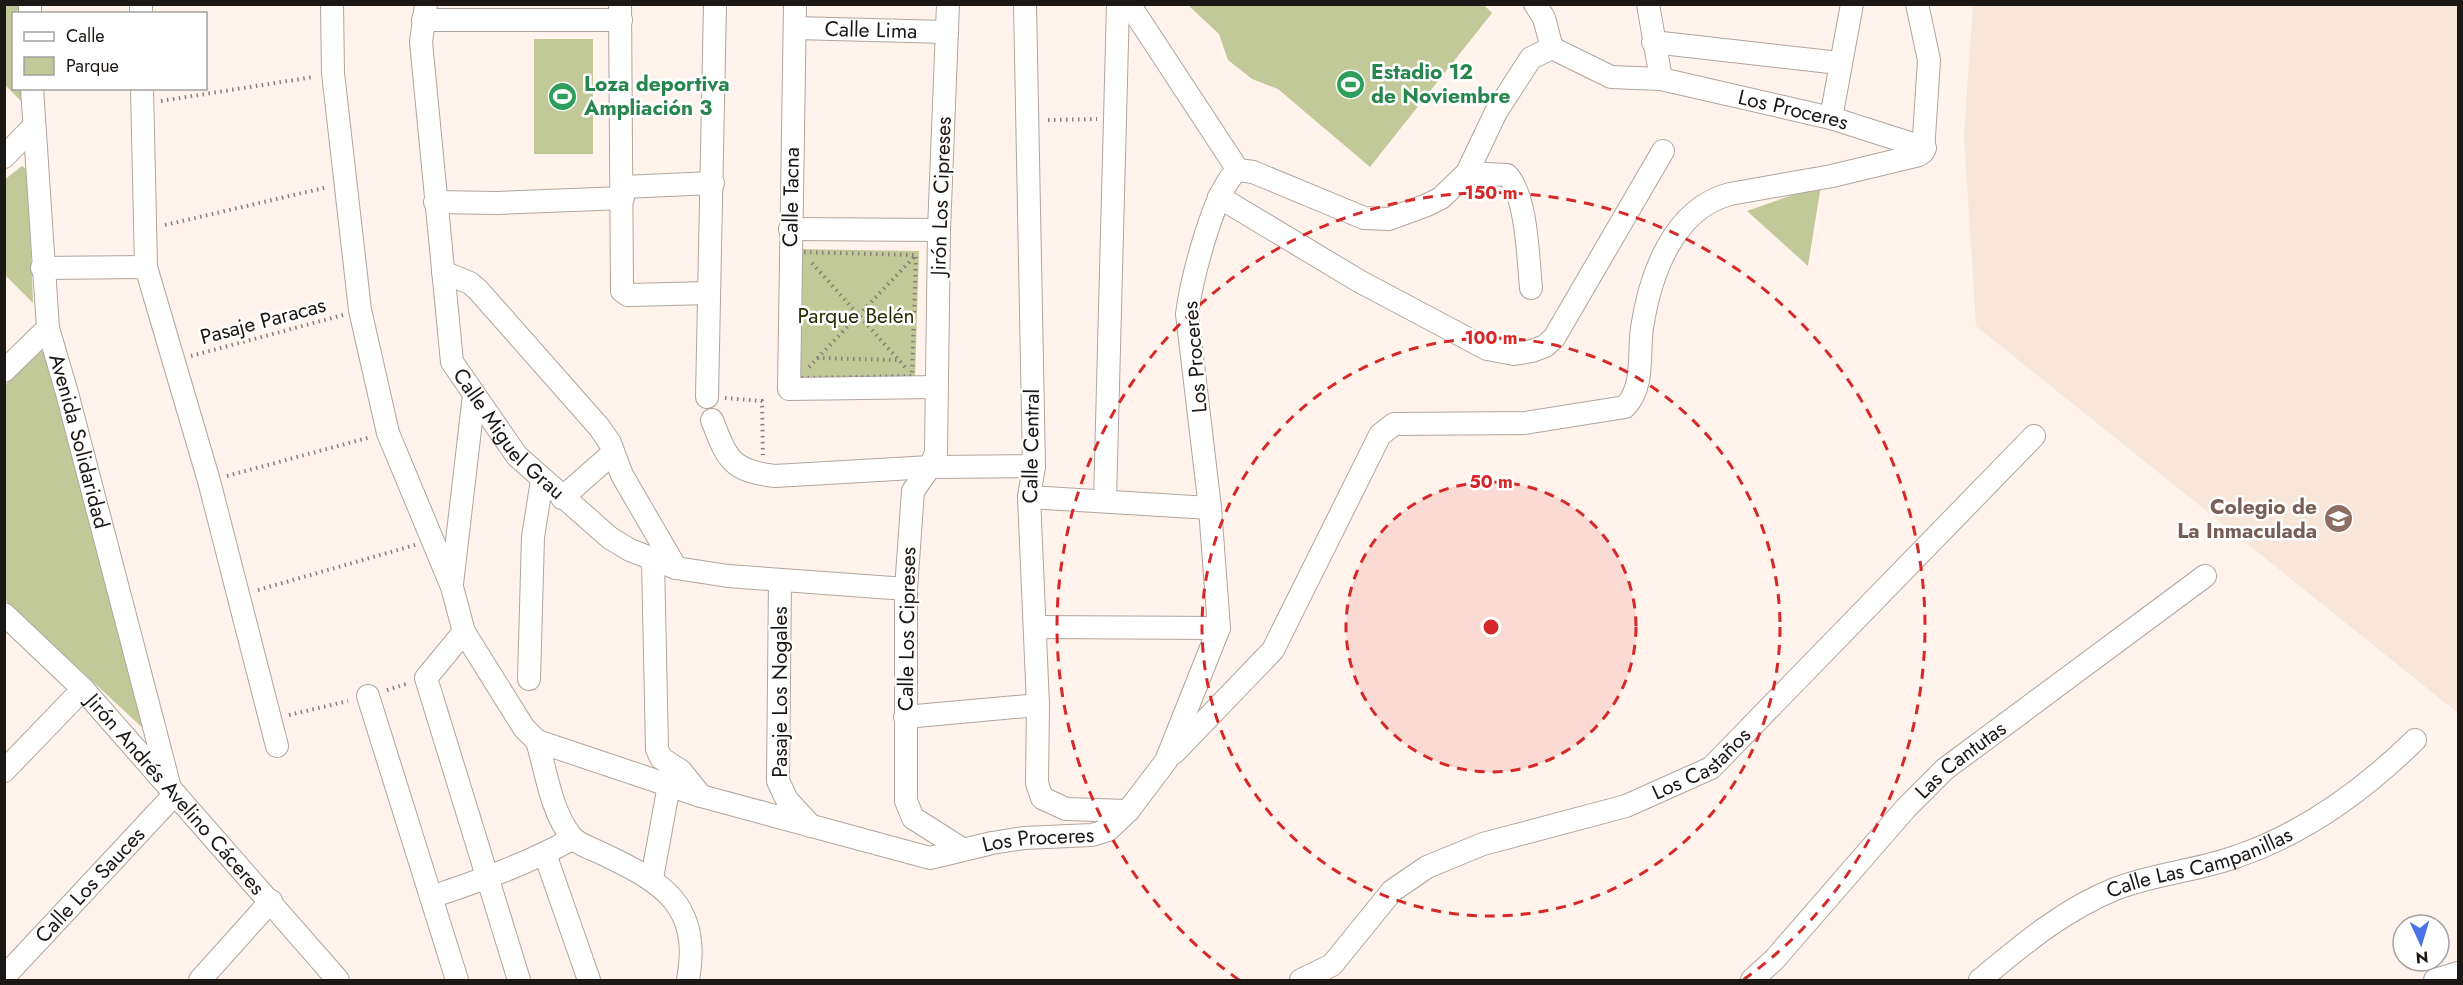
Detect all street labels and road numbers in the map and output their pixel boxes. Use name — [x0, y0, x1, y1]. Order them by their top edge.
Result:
street label: Calle Lima — [824, 14, 918, 46]
street label: Los Proceres — [1735, 82, 1852, 138]
street label: Jirón Los Cipreses — [923, 116, 959, 279]
street label: Calle Tacna — [775, 147, 807, 247]
street label: Pasaje Paracas — [197, 290, 329, 352]
street label: Los Proceres — [1175, 300, 1215, 414]
street label: Avenida Solidaridad — [41, 350, 117, 532]
street label: Calle Miguel Grau — [446, 362, 572, 507]
street label: Calle Central — [1015, 388, 1047, 504]
street label: Calle Los Cipreses — [891, 547, 923, 711]
street label: Pasaje Los Nogales — [765, 606, 795, 778]
street label: Jirón Andrés Avelino Cáceres — [77, 685, 272, 902]
street label: Las Cantutas — [1908, 714, 2012, 806]
street label: Los Castaños — [1647, 721, 1758, 807]
street label: Calle Los Sauces — [28, 820, 152, 950]
street label: Los Proceres — [979, 820, 1095, 860]
street label: Calle Las Campanillas — [2102, 820, 2298, 906]

